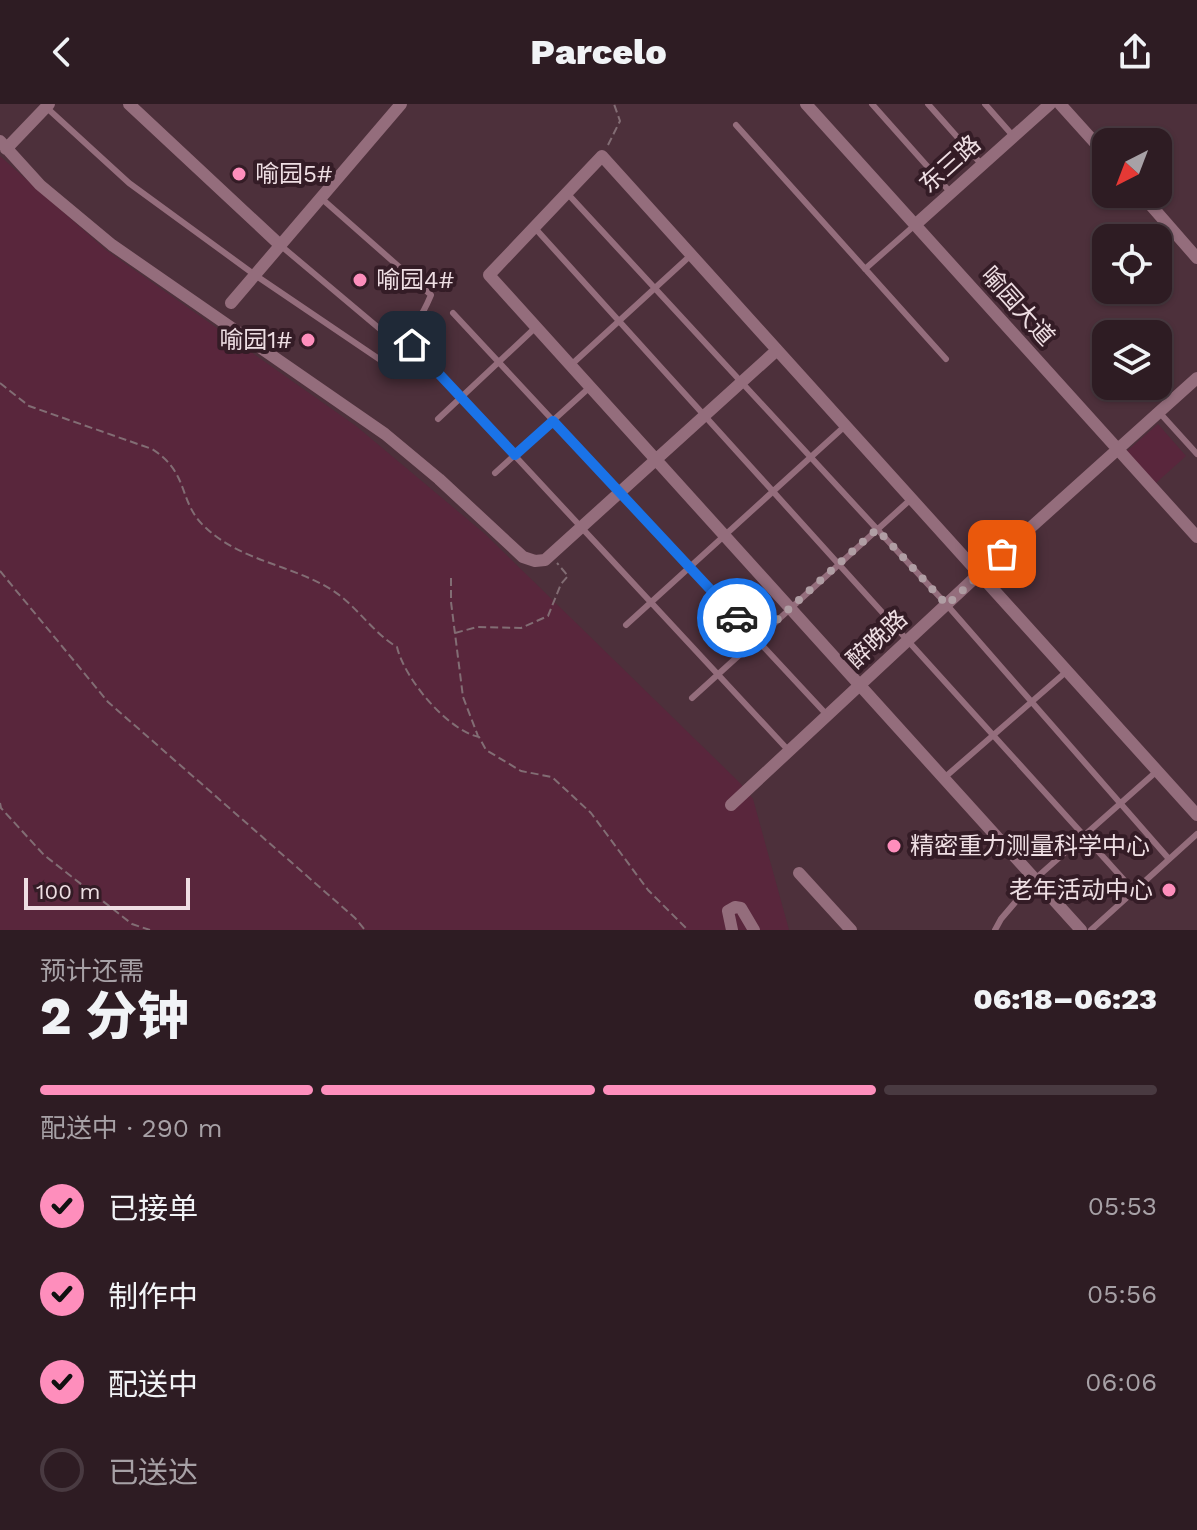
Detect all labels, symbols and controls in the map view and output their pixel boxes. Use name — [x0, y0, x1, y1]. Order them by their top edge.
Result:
icon: back — [40, 30, 84, 74]
icon: share — [1113, 30, 1157, 74]
text: Parcelo — [530, 31, 667, 73]
north arrow — [1092, 128, 1172, 208]
map controls — [1092, 128, 1172, 400]
street label: 东三路 — [914, 130, 986, 198]
place label: 喻园5# — [255, 160, 332, 188]
marker: 喻园5# — [230, 165, 248, 183]
button: locate — [1092, 224, 1172, 304]
street label: 喻园大道 — [975, 261, 1061, 351]
place label: 喻园4# — [376, 266, 454, 294]
marker: 喻园4# — [351, 271, 369, 289]
pin — [378, 311, 446, 379]
button: layers — [1092, 320, 1172, 400]
icon: home — [390, 323, 434, 367]
place label: 喻园1# — [219, 326, 292, 354]
marker: 喻园1# — [299, 331, 317, 349]
pin — [968, 520, 1036, 588]
icon: bag — [980, 532, 1024, 576]
courier — [697, 578, 777, 658]
icon: car — [715, 596, 759, 640]
street label: 醉晚路 — [841, 604, 913, 674]
place label: 精密重力测量科学中心 — [910, 832, 1150, 860]
marker: 精密重力测量科学中心 — [885, 837, 903, 855]
scale bar — [24, 874, 190, 910]
place label: 老年活动中心 — [1009, 876, 1153, 904]
text: 100 m — [36, 879, 100, 904]
marker: 老年活动中心 — [1160, 881, 1178, 899]
text: 预计还需 — [40, 956, 144, 986]
text: 06:18–06:23 — [973, 981, 1157, 1016]
text: 2 分钟 — [40, 986, 189, 1047]
text: 配送中 · 290 m — [40, 1113, 223, 1143]
icon: check — [40, 1184, 84, 1228]
text: 已接单 — [108, 1191, 198, 1226]
text: 05:53 — [1088, 1191, 1157, 1221]
icon: check — [40, 1272, 84, 1316]
text: 制作中 — [108, 1279, 198, 1314]
text: 05:56 — [1087, 1279, 1157, 1309]
icon: check — [40, 1360, 84, 1404]
text: 配送中 — [108, 1367, 198, 1402]
text: 06:06 — [1085, 1367, 1157, 1397]
text: 已送达 — [108, 1455, 198, 1490]

